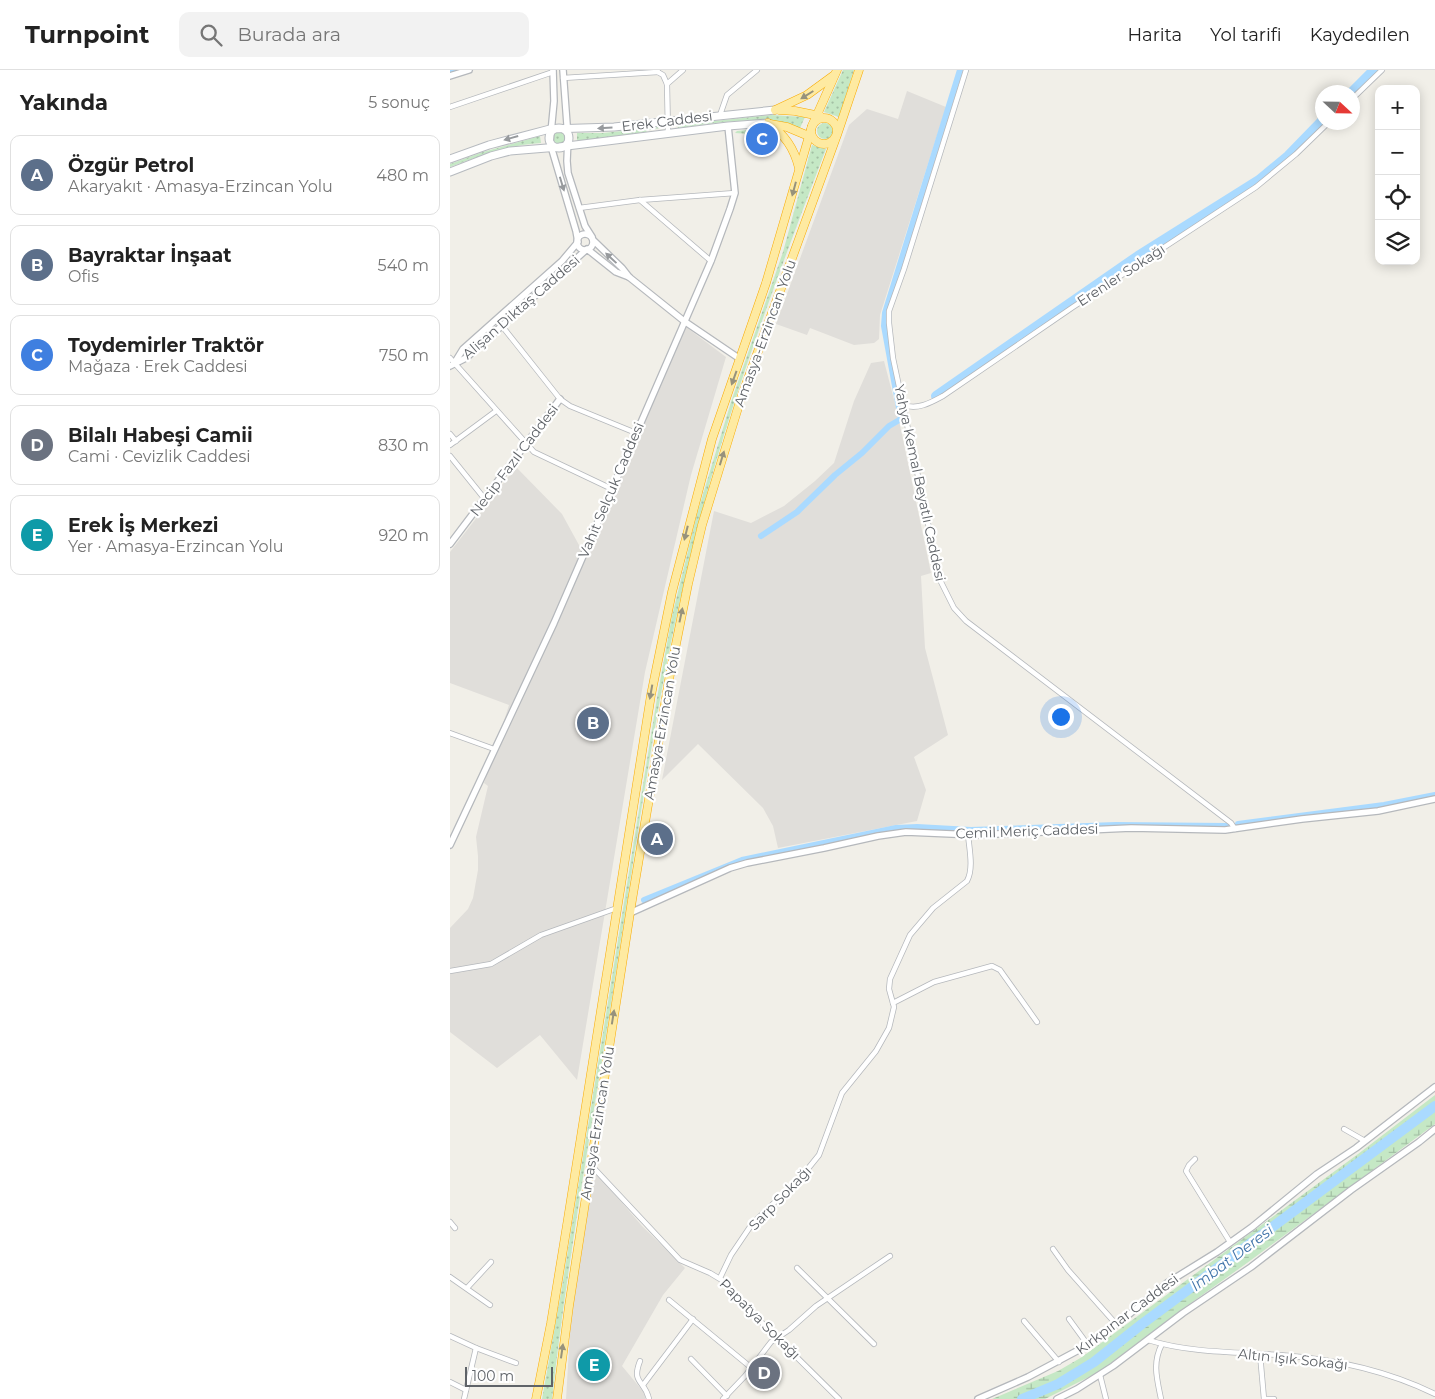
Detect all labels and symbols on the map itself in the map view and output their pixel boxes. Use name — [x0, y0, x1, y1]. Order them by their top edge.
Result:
north arrow — [1315, 85, 1360, 130]
one-way arrow — [800, 90, 813, 99]
street label: Erek Caddesi — [621, 106, 713, 136]
pin: C — [746, 120, 778, 158]
one-way arrow — [596, 124, 612, 132]
one-way arrow — [504, 135, 519, 143]
one-way arrow — [559, 177, 567, 192]
one-way arrow — [789, 182, 797, 197]
street label: Erenler Sokağı — [1074, 240, 1168, 310]
street label: Alişan Diktaş Caddesi — [459, 251, 583, 363]
one-way arrow — [606, 252, 618, 264]
street label: Amasya-Erzincan Yolu — [730, 257, 800, 409]
one-way arrow — [729, 370, 737, 385]
street label: Yahya Kemal Beyatlı Caddesi — [890, 383, 950, 583]
street label: Necip Fazıl Caddesi — [466, 400, 562, 520]
street label: Vahit Selçuk Caddesi — [574, 419, 648, 561]
one-way arrow — [719, 450, 727, 465]
one-way arrow — [682, 525, 690, 540]
one-way arrow — [678, 607, 686, 623]
street label: Amasya-Erzincan Yolu — [640, 645, 684, 801]
one-way arrow — [647, 684, 655, 700]
pin: B — [577, 704, 609, 742]
your location — [1048, 704, 1074, 730]
pin: A — [641, 820, 673, 858]
street label: Cemil Meriç Caddesi — [955, 820, 1099, 842]
one-way arrow — [610, 1009, 618, 1025]
street label: Amasya-Erzincan Yolu — [576, 1045, 618, 1201]
street label: Sarp Sokağı — [745, 1162, 815, 1234]
water label: İmbat Deresi — [1187, 1220, 1277, 1295]
street label: Kırkpınar Caddesi — [1072, 1270, 1182, 1358]
street label: Papatya Sokağı — [716, 1275, 804, 1363]
one-way arrow — [558, 1342, 566, 1358]
street label: Altın Işık Sokağı — [1237, 1344, 1349, 1374]
pin: E — [578, 1346, 610, 1384]
pin: D — [748, 1354, 780, 1392]
scale bar — [465, 1364, 552, 1387]

